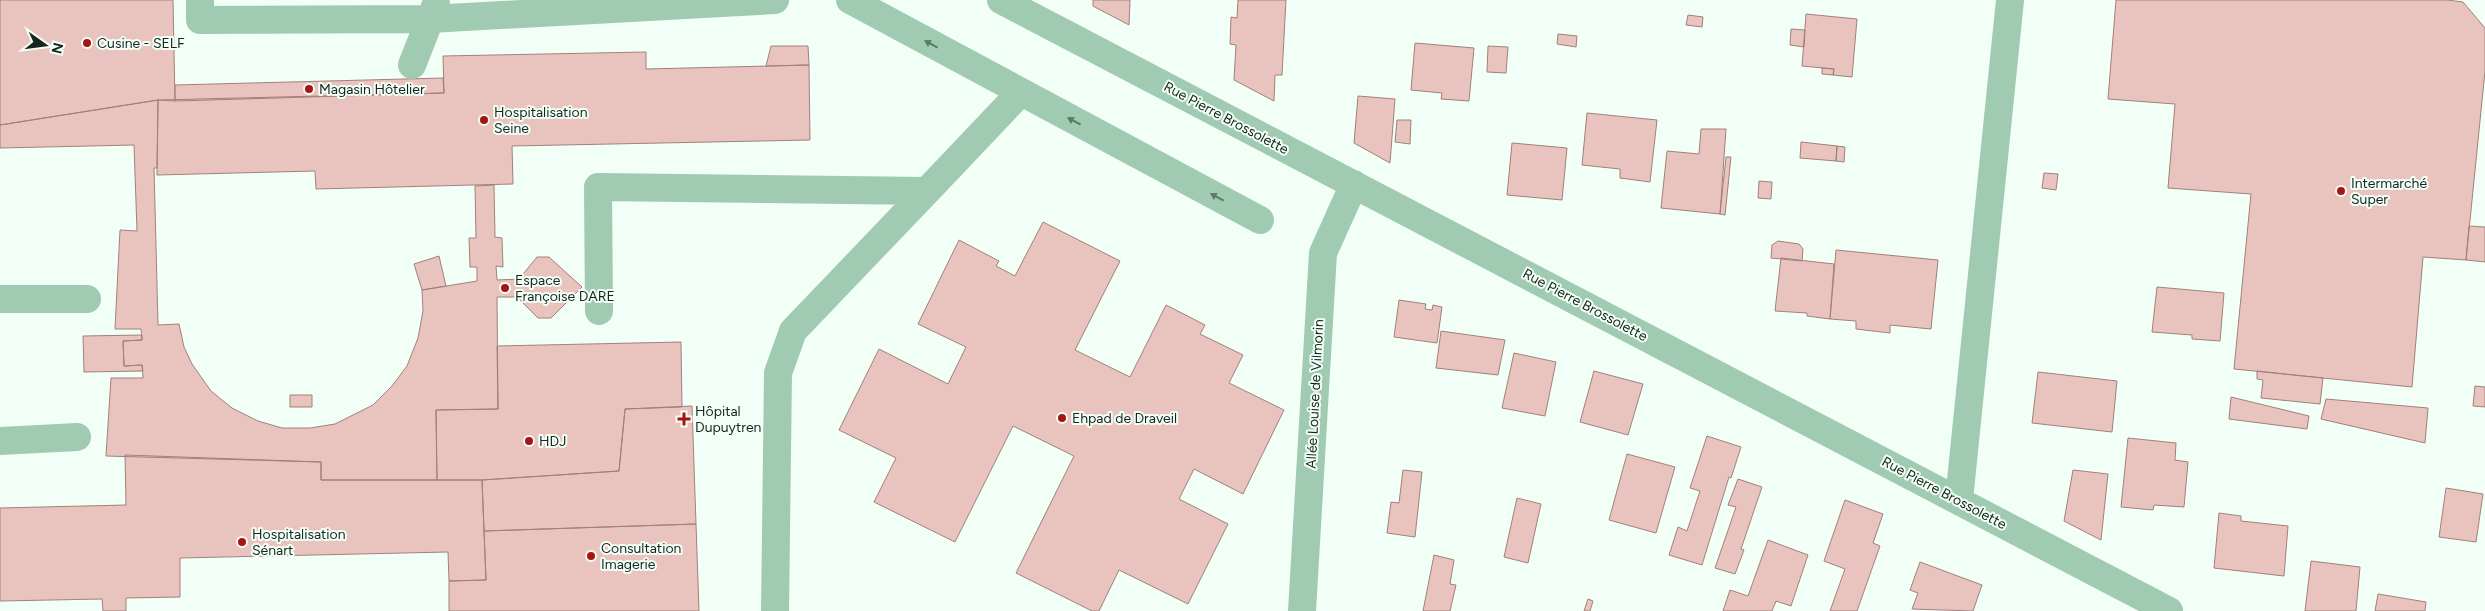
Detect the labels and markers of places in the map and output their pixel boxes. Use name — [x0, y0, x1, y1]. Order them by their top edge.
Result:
place label: Cusine - SELF — [97, 35, 185, 52]
marker: Cusine - SELF — [81, 37, 93, 49]
place label: Magasin Hôtelier — [319, 81, 425, 98]
marker: Magasin Hôtelier — [303, 83, 315, 95]
place label: Hospitalisation Seine — [494, 104, 588, 137]
marker: Hospitalisation Seine — [478, 114, 490, 126]
place label: Intermarché Super — [2351, 175, 2427, 208]
marker: Intermarché Super — [2335, 185, 2347, 197]
place label: Espace Françoise DARE — [515, 272, 615, 305]
marker: Espace Françoise DARE — [499, 282, 511, 294]
place label: Hôpital Dupuytren — [695, 403, 762, 436]
place label: Ehpad de Draveil — [1072, 410, 1177, 427]
marker: Hôpital Dupuytren — [677, 412, 691, 426]
marker: Ehpad de Draveil — [1056, 412, 1068, 424]
place label: HDJ — [539, 433, 566, 450]
marker: HDJ — [523, 435, 535, 447]
place label: Hospitalisation Sénart — [252, 526, 346, 559]
marker: Hospitalisation Sénart — [236, 536, 248, 548]
place label: Consultation Imagerie — [601, 540, 681, 573]
marker: Consultation Imagerie — [585, 550, 597, 562]

